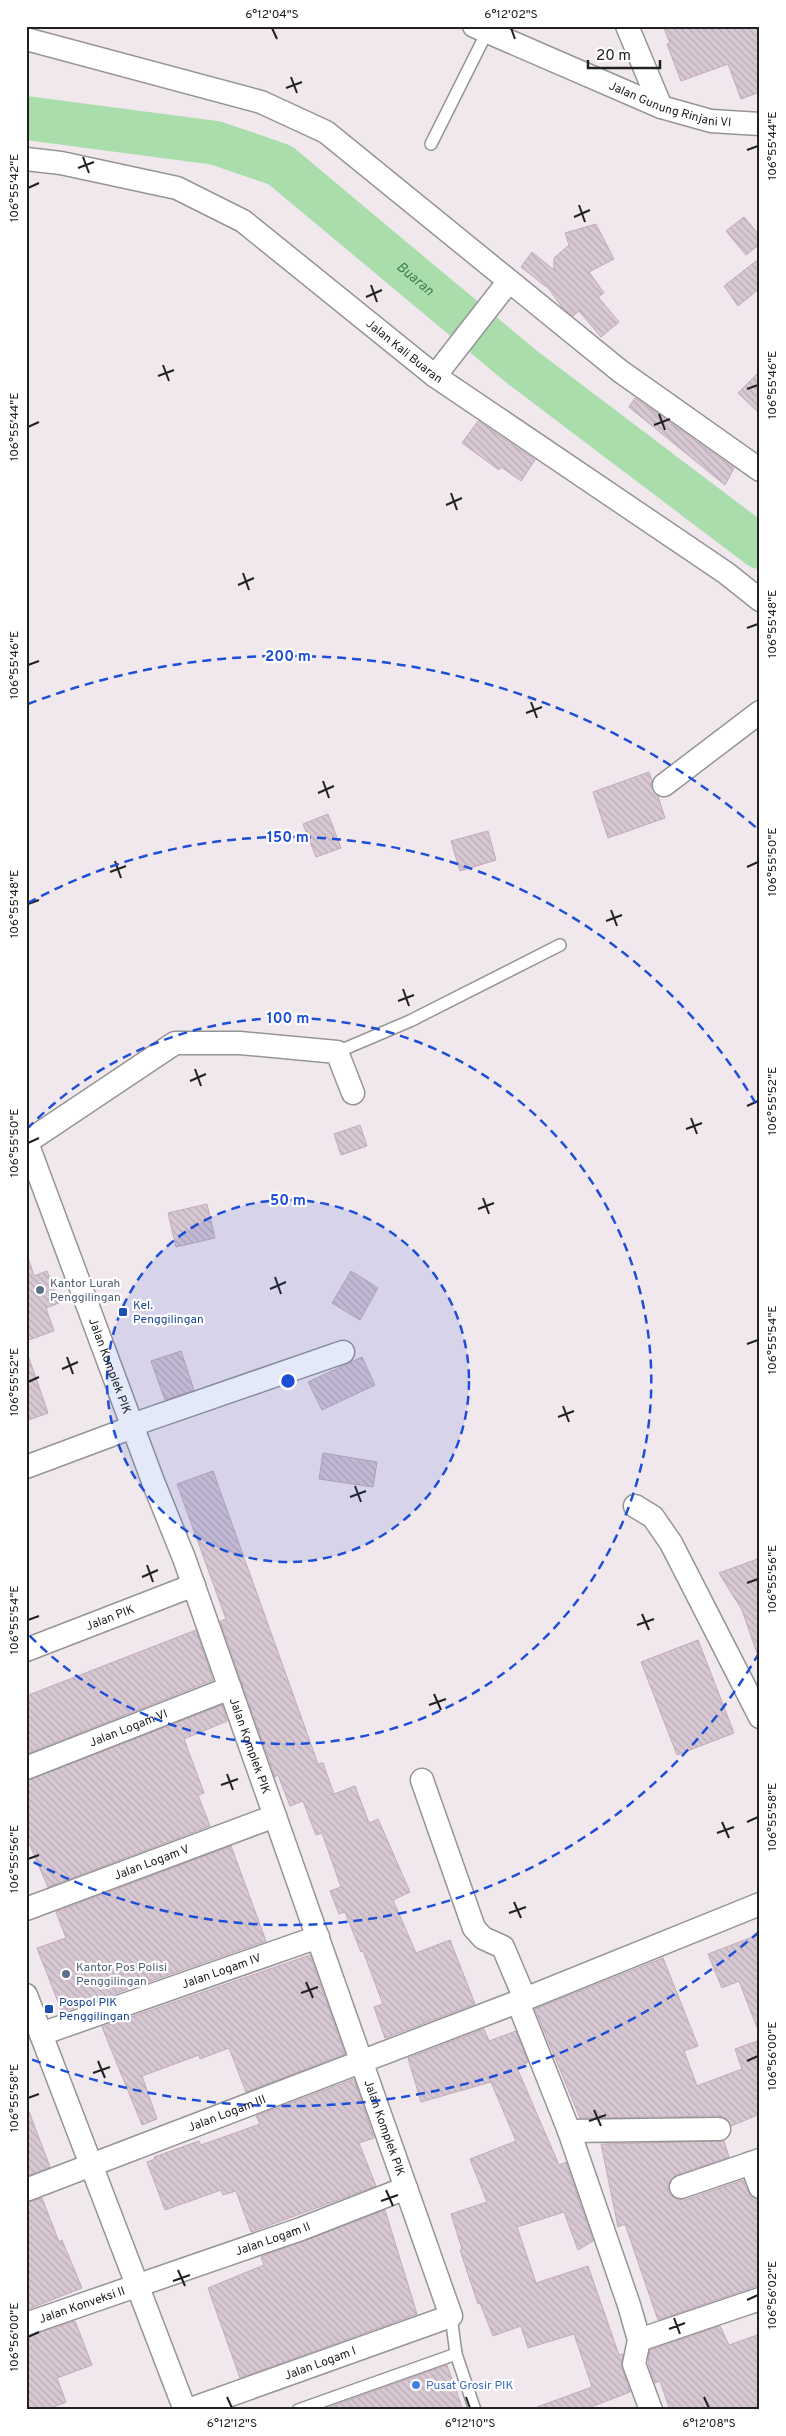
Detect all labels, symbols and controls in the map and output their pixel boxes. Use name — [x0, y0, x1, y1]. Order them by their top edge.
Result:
text: 6°12'04"S — [245, 7, 299, 23]
text: 6°12'02"S — [484, 7, 538, 23]
scale bar — [588, 38, 661, 70]
text: 20 m — [596, 47, 631, 66]
street label: Jalan Gunung Rinjani VI — [606, 78, 732, 131]
text: 106°55'44"E — [765, 112, 781, 180]
text: 106°55'42"E — [7, 154, 23, 222]
water label: Buaran — [392, 259, 437, 300]
street label: Jalan Kali Buaran — [362, 316, 445, 388]
text: 106°55'46"E — [765, 351, 781, 419]
text: 106°55'44"E — [7, 393, 23, 461]
text: 106°55'48"E — [765, 590, 781, 658]
text: 106°55'46"E — [7, 631, 23, 699]
text: 200 m — [265, 648, 311, 667]
text: 106°55'50"E — [765, 828, 781, 896]
text: 150 m — [267, 829, 309, 848]
text: 106°55'48"E — [7, 870, 23, 938]
text: 100 m — [267, 1010, 309, 1029]
text: 106°55'52"E — [765, 1067, 781, 1135]
text: 106°55'50"E — [7, 1109, 23, 1177]
text: 50 m — [270, 1192, 306, 1211]
place label: Kantor Lurah Penggilingan — [50, 1276, 121, 1306]
marker: Kantor Lurah Penggilingan — [34, 1284, 46, 1296]
place label: Kel. Penggilingan — [133, 1298, 204, 1328]
marker: Kel. Penggilingan — [117, 1306, 129, 1318]
text: 106°55'54"E — [765, 1306, 781, 1374]
street label: Jalan Komplek PIK — [84, 1316, 134, 1416]
text: 106°55'52"E — [7, 1348, 23, 1416]
centre of rings — [279, 1372, 297, 1390]
text: 106°55'56"E — [765, 1545, 781, 1613]
text: 106°55'54"E — [7, 1586, 23, 1654]
street label: Jalan PIK — [84, 1602, 137, 1635]
street label: Jalan Komplek PIK — [225, 1696, 274, 1797]
street label: Jalan Logam VI — [87, 1706, 170, 1751]
text: 106°55'58"E — [765, 1783, 781, 1851]
text: 106°55'56"E — [7, 1825, 23, 1893]
street label: Jalan Logam V — [112, 1842, 192, 1884]
street label: Jalan Logam IV — [180, 1950, 264, 1993]
place label: Kantor Pos Polisi Penggilingan — [76, 1960, 167, 1990]
marker: Kantor Pos Polisi Penggilingan — [60, 1968, 72, 1980]
place label: Pospol PIK Penggilingan — [59, 1995, 130, 2025]
marker: Pospol PIK Penggilingan — [43, 2003, 55, 2015]
text: 106°56'00"E — [765, 2022, 781, 2090]
text: 106°55'58"E — [7, 2064, 23, 2132]
street label: Jalan Komplek PIK — [359, 2078, 408, 2179]
street label: Jalan Logam III — [186, 2092, 268, 2136]
street label: Jalan Logam II — [233, 2219, 313, 2260]
text: 106°56'02"E — [765, 2261, 781, 2329]
street label: Jalan Konveksi II — [37, 2283, 127, 2328]
text: 106°56'00"E — [7, 2303, 23, 2371]
street label: Jalan Logam I — [282, 2344, 358, 2384]
place label: Pusat Grosir PIK — [426, 2378, 513, 2394]
marker: Pusat Grosir PIK — [410, 2379, 422, 2391]
text: 6°12'12"S — [207, 2416, 257, 2432]
text: 6°12'10"S — [445, 2416, 495, 2432]
text: 6°12'08"S — [682, 2416, 736, 2432]

